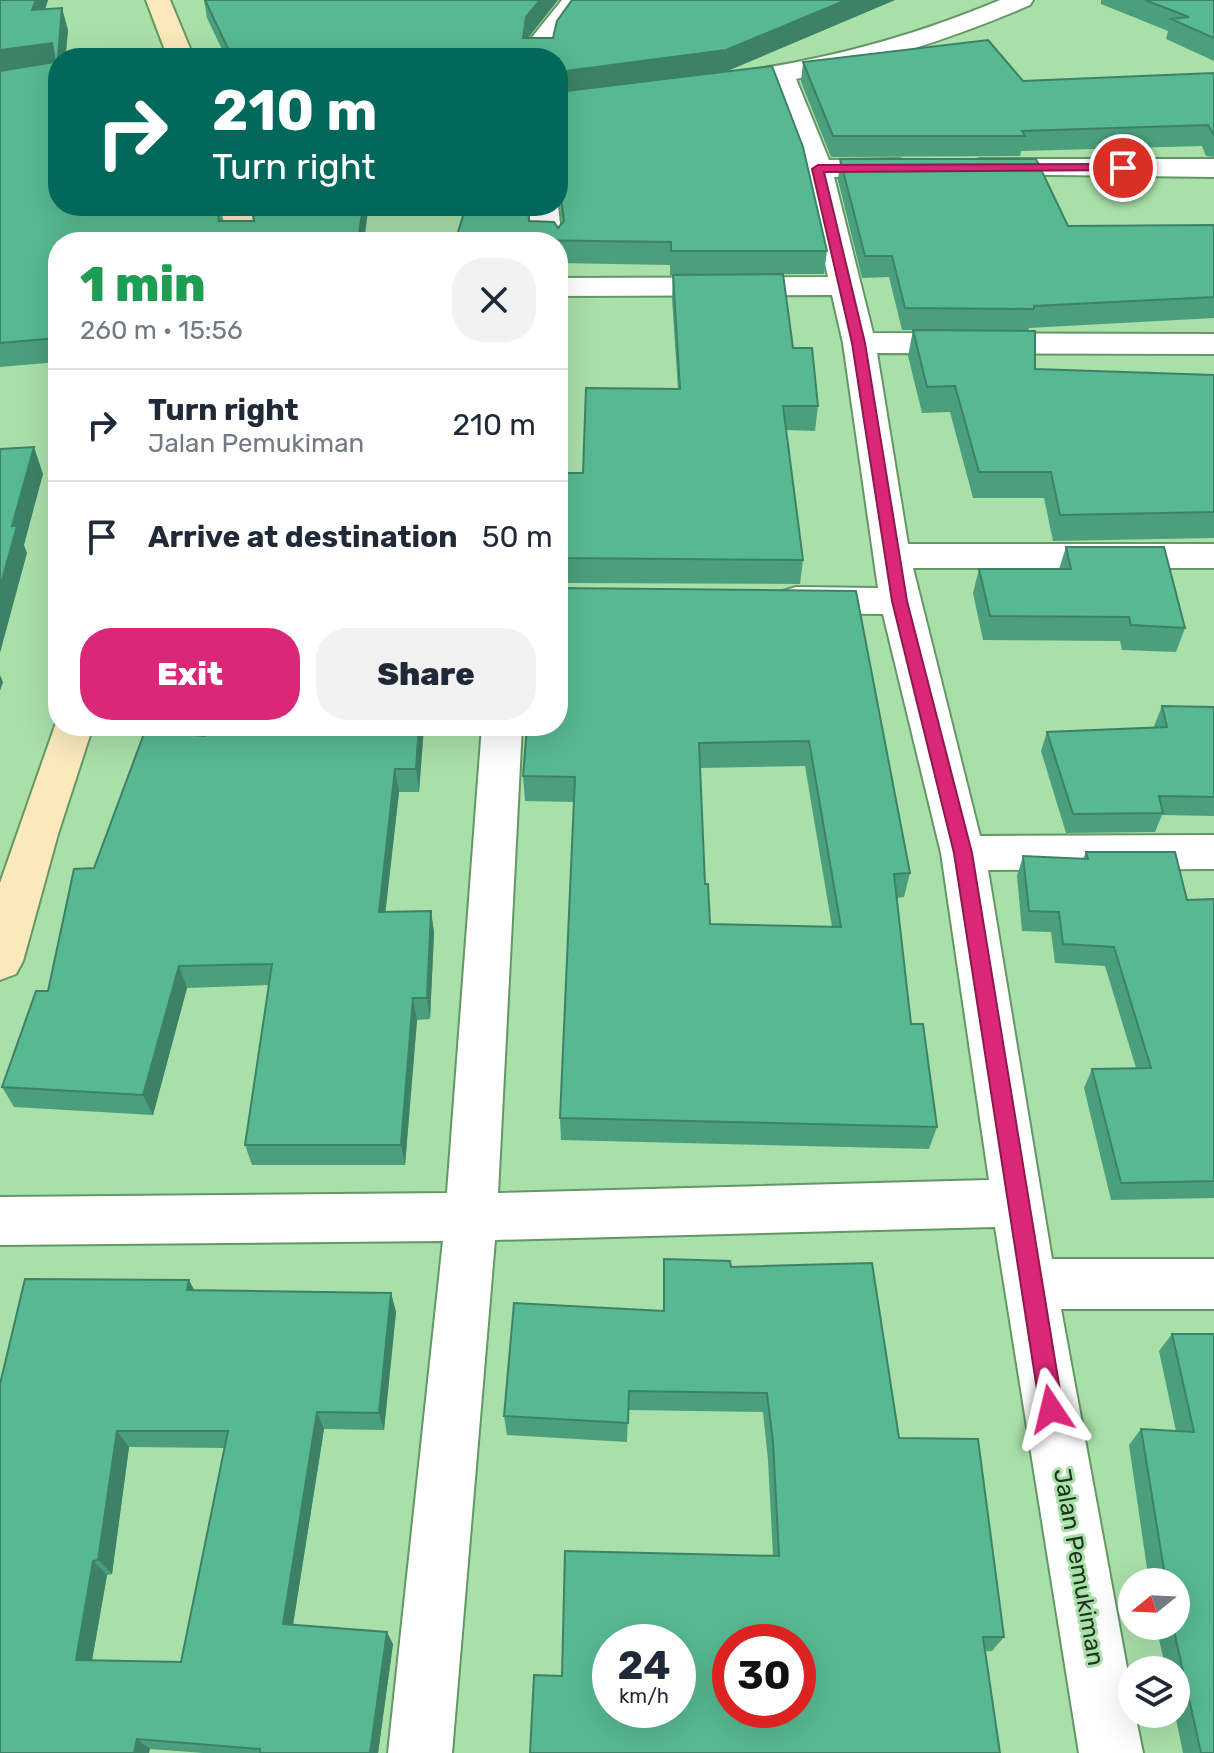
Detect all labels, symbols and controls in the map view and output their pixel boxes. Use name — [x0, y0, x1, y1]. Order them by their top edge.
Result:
text: 210 m — [212, 78, 378, 144]
icon: right — [80, 80, 184, 184]
pin — [1089, 134, 1157, 202]
text: Turn right — [212, 145, 376, 188]
icon: arrive — [1101, 146, 1145, 190]
text: 1 min — [80, 256, 206, 313]
button: close — [452, 258, 536, 342]
text: 260 m · 15:56 — [80, 315, 243, 346]
text: Turn right — [148, 392, 299, 428]
icon: right — [80, 403, 124, 447]
text: 210 m — [452, 407, 536, 443]
text: Jalan Pemukiman — [148, 428, 364, 459]
icon: arrive — [80, 515, 124, 559]
text: Arrive at destination — [148, 519, 458, 555]
text: 50 m — [482, 519, 553, 555]
button: Exit — [80, 628, 300, 720]
button: Share — [316, 628, 536, 720]
position arrow — [1009, 1367, 1093, 1451]
street label: Jalan Pemukiman — [1048, 1466, 1110, 1668]
north arrow — [1118, 1568, 1190, 1640]
map controls — [1118, 1568, 1190, 1728]
speed limit sign: 30 — [712, 1624, 816, 1728]
text: 24 — [617, 1642, 671, 1689]
button: layers — [1118, 1656, 1190, 1728]
text: km/h — [619, 1684, 669, 1708]

